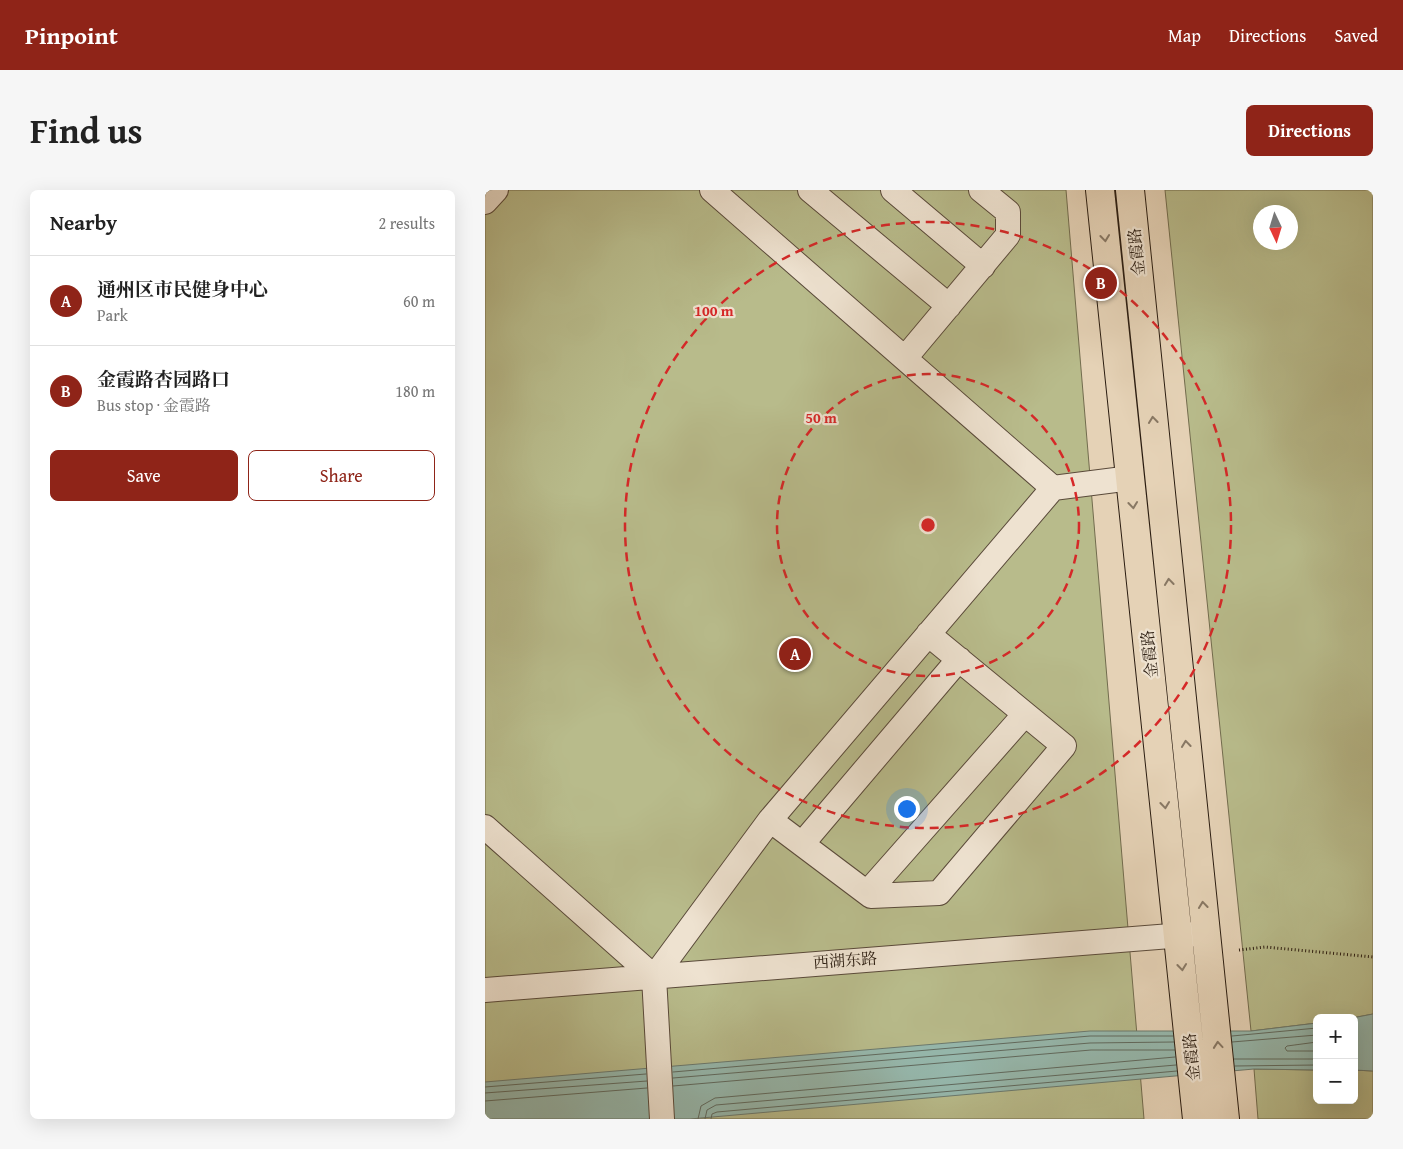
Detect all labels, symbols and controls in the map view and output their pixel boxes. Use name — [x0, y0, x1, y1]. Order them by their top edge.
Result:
text: Pinpoint — [25, 18, 118, 53]
text: Map — [1168, 22, 1201, 49]
text: Directions — [1229, 22, 1306, 49]
text: Saved — [1334, 22, 1378, 49]
text: Find us — [30, 105, 143, 156]
button: Directions — [1246, 105, 1373, 156]
north arrow — [1253, 205, 1298, 250]
text: Nearby — [50, 207, 117, 238]
text: 2 results — [378, 211, 435, 235]
street label: 金霞路 — [1122, 227, 1150, 277]
one-way arrow — [1100, 235, 1111, 243]
pin: B — [1085, 264, 1117, 302]
text: 通州区市民健身中心 — [97, 275, 268, 303]
text: A — [61, 289, 71, 313]
text: 60 m — [403, 289, 435, 313]
text: 100 m — [694, 300, 734, 321]
text: Park — [97, 303, 128, 327]
text: 金霞路杏园路口 — [97, 365, 230, 393]
text: B — [61, 379, 71, 403]
text: 180 m — [395, 379, 435, 403]
text: Bus stop · 金霞路 — [97, 393, 211, 417]
text: 50 m — [805, 407, 837, 428]
one-way arrow — [1148, 416, 1159, 424]
button: Save — [50, 450, 238, 501]
button: Share — [248, 450, 435, 501]
one-way arrow — [1127, 501, 1138, 509]
centre of rings — [919, 516, 937, 534]
one-way arrow — [1164, 578, 1175, 586]
street label: 金霞路 — [1135, 629, 1163, 679]
pin: A — [779, 635, 811, 673]
one-way arrow — [1181, 739, 1192, 747]
your location — [894, 796, 920, 822]
one-way arrow — [1159, 802, 1170, 810]
one-way arrow — [1198, 901, 1209, 909]
street label: 西湖东路 — [812, 946, 878, 974]
one-way arrow — [1176, 963, 1187, 971]
map controls — [1313, 1014, 1358, 1104]
button: + — [1313, 1014, 1358, 1059]
street label: 金霞路 — [1177, 1032, 1205, 1082]
one-way arrow — [1213, 1041, 1224, 1049]
button: − — [1313, 1059, 1358, 1104]

